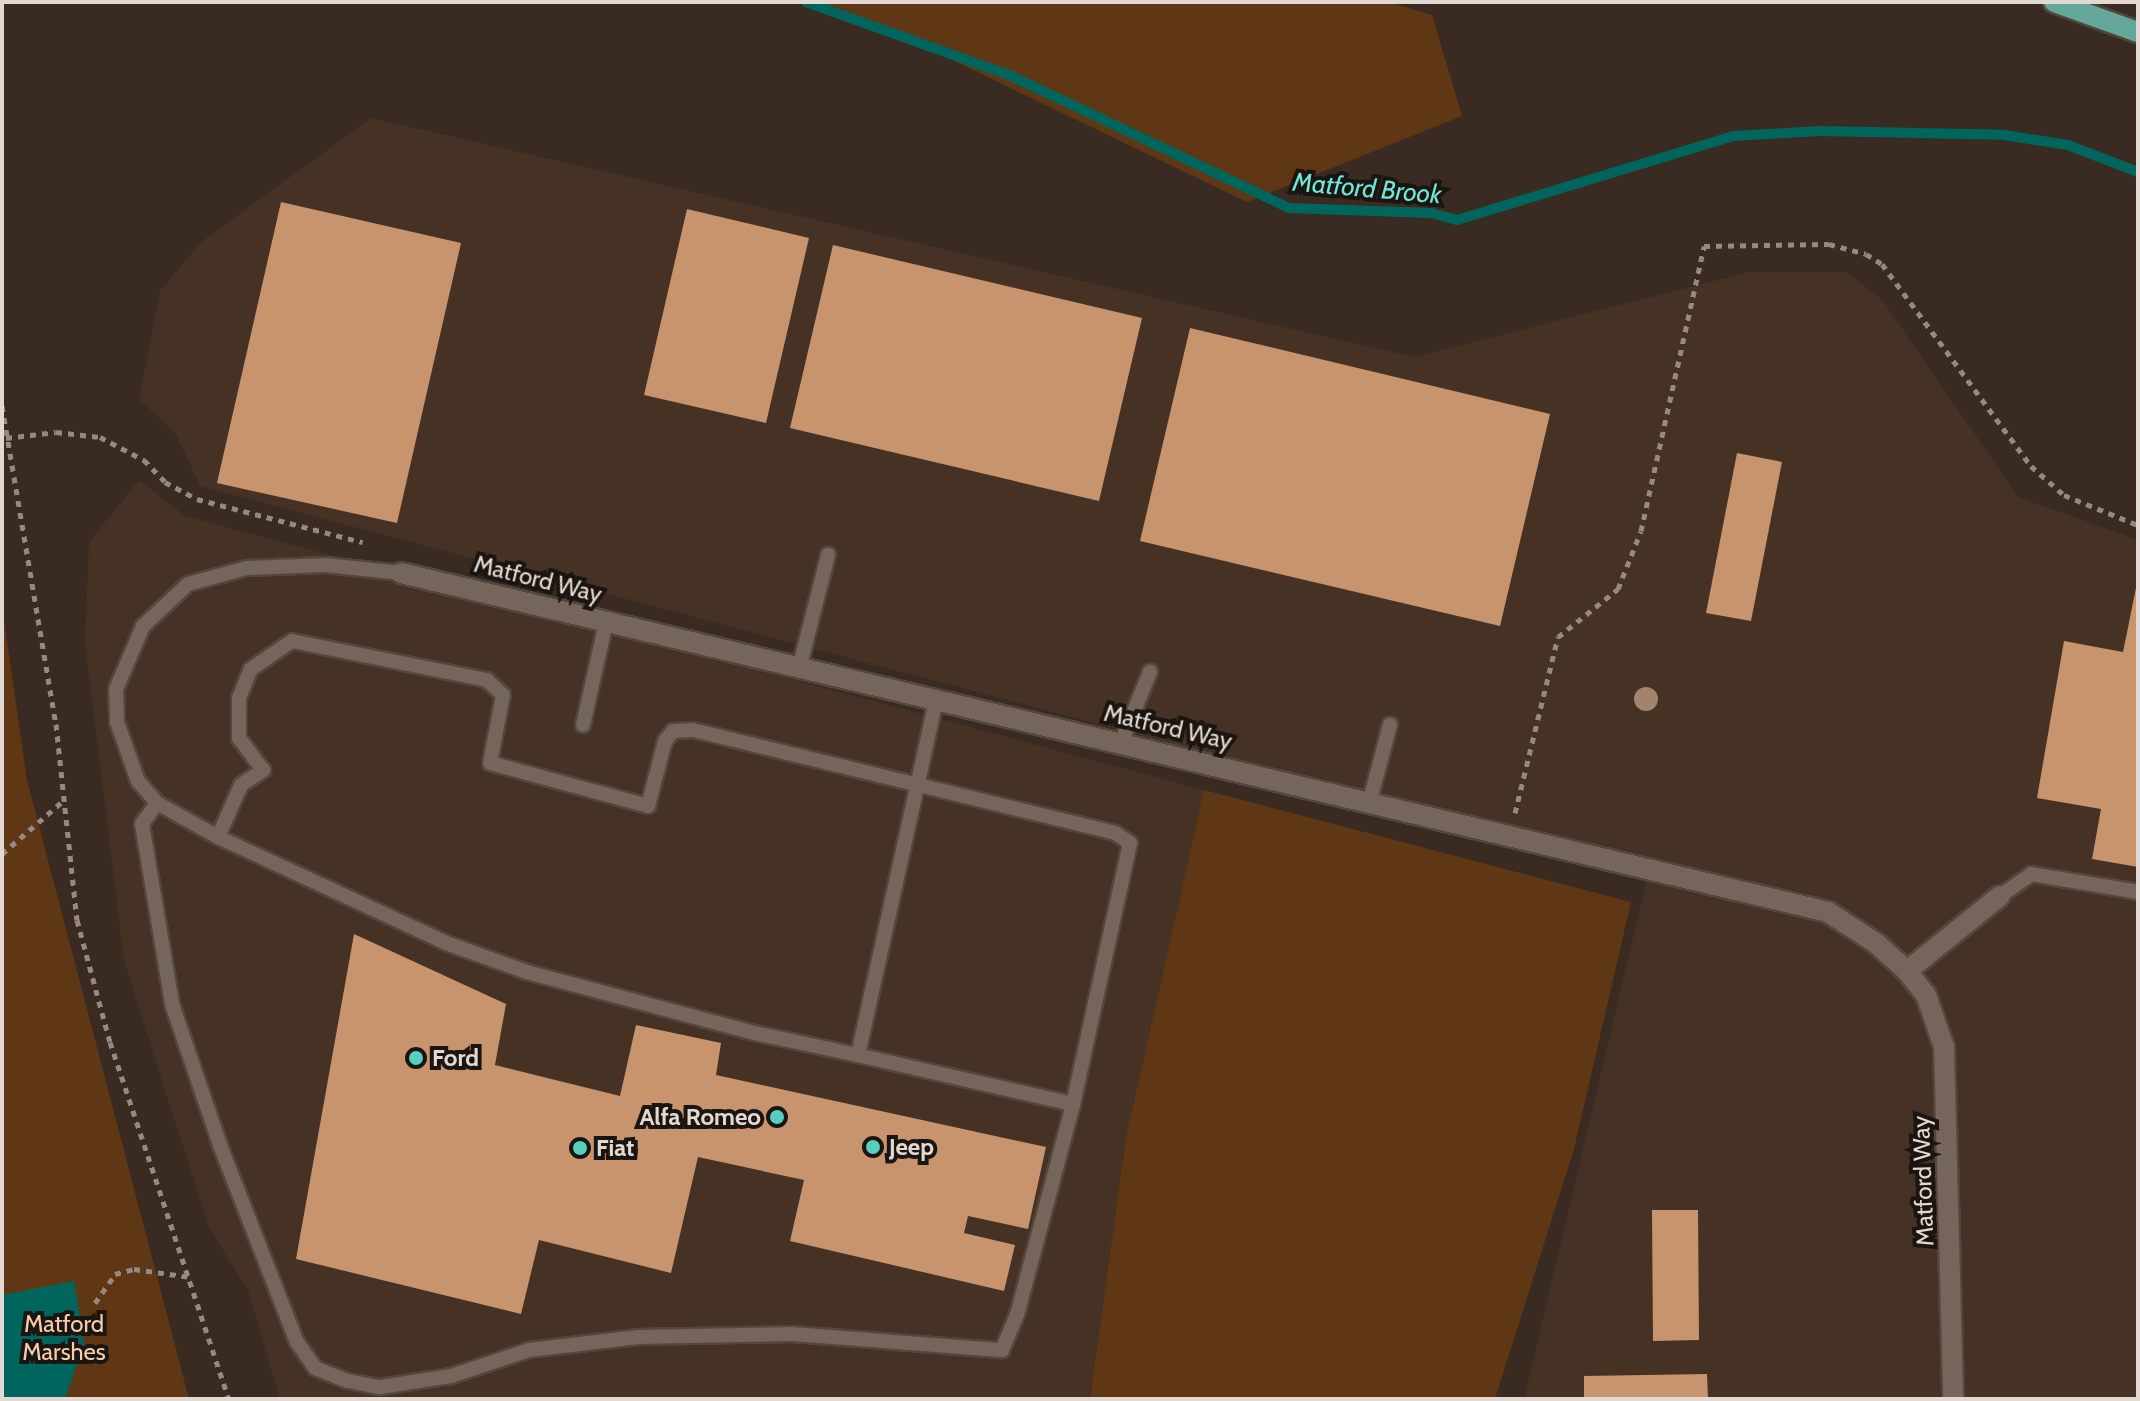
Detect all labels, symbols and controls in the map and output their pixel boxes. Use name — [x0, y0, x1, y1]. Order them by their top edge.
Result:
water label: Matford Brook — [1291, 167, 1443, 211]
street label: Matford Way — [471, 549, 605, 609]
street label: Matford Way — [1101, 698, 1235, 756]
place label: Ford — [432, 1044, 479, 1072]
marker: Ford — [407, 1049, 425, 1067]
place label: Alfa Romeo — [639, 1103, 761, 1131]
marker: Alfa Romeo — [768, 1108, 786, 1126]
street label: Matford Way — [1906, 1115, 1940, 1247]
place label: Jeep — [889, 1133, 934, 1161]
place label: Fiat — [596, 1134, 634, 1162]
marker: Jeep — [864, 1138, 882, 1156]
marker: Fiat — [571, 1139, 589, 1157]
park label: Matford Marshes — [22, 1310, 106, 1366]

